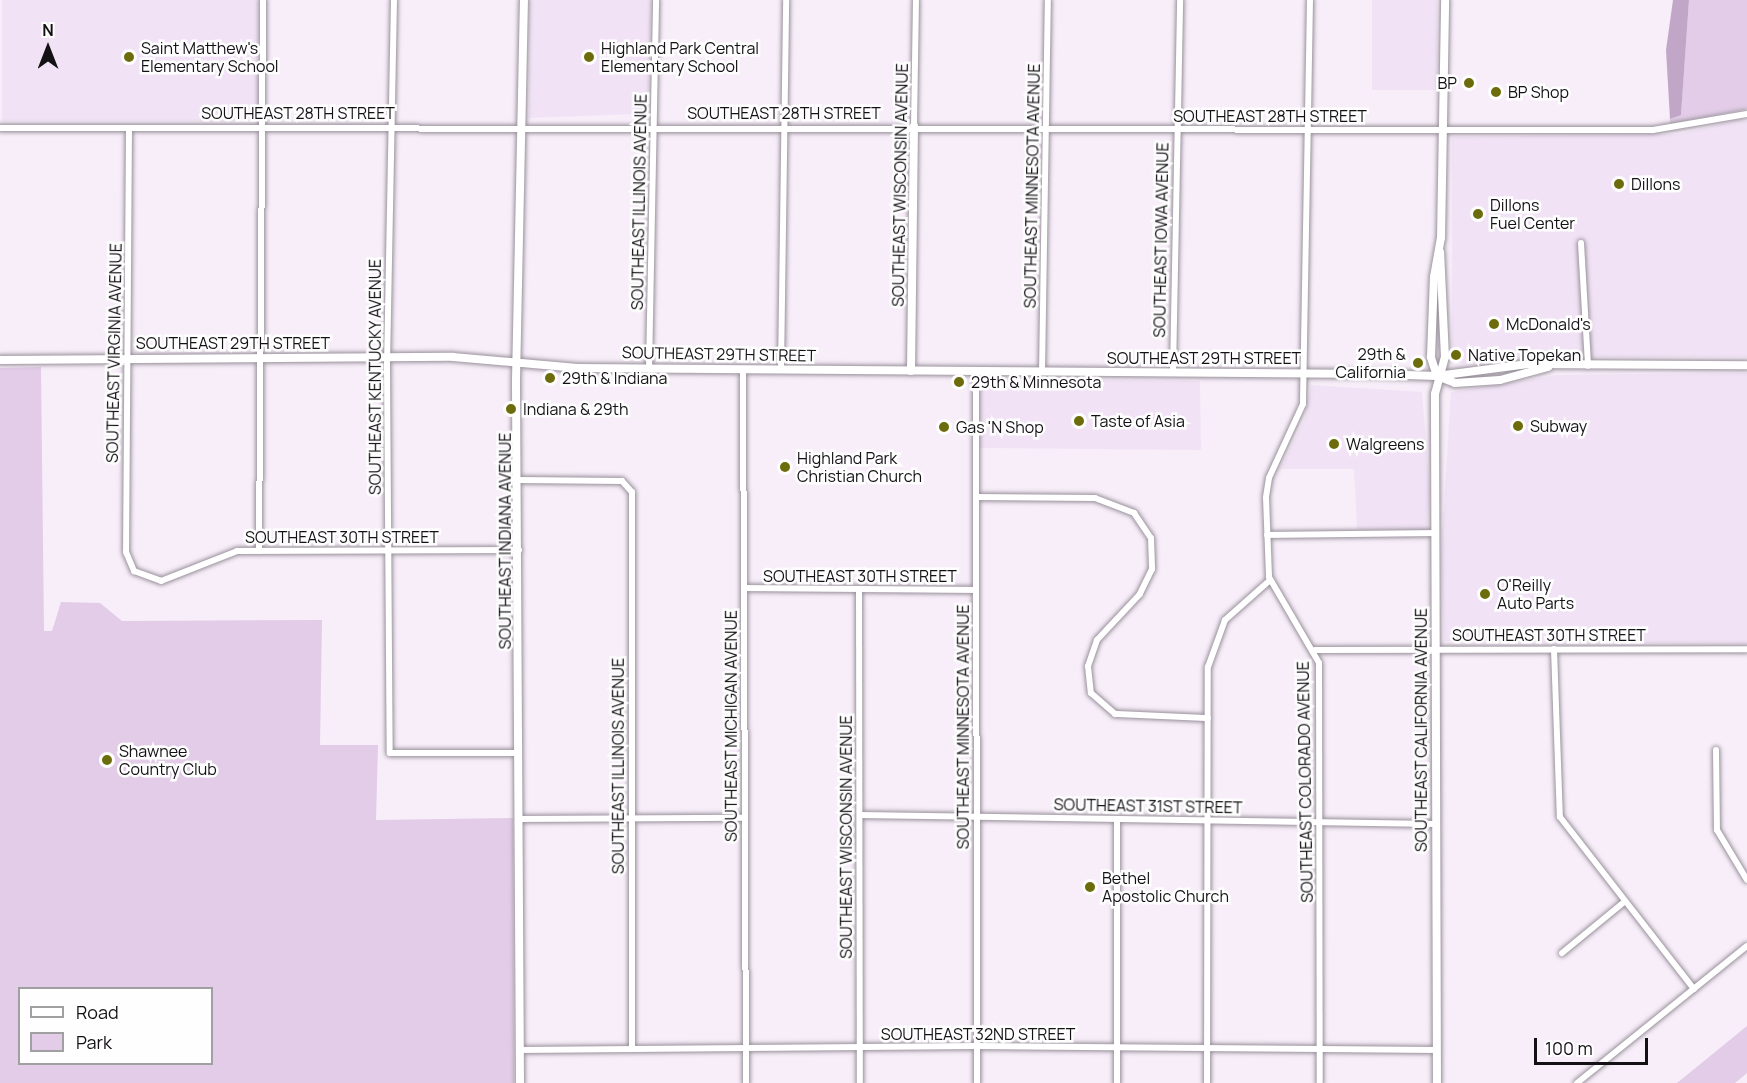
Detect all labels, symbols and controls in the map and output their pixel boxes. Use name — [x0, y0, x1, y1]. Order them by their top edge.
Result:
north arrow — [18, 18, 78, 78]
text: N — [42, 19, 54, 41]
place label: Saint Matthew's Elementary School — [141, 38, 279, 76]
place label: Highland Park Central Elementary School — [601, 38, 759, 76]
marker: Saint Matthew's Elementary School — [122, 50, 136, 64]
marker: Highland Park Central Elementary School — [582, 50, 596, 64]
street label: SOUTHEAST WISCONSIN AVENUE — [888, 63, 912, 307]
street label: SOUTHEAST MINNESOTA AVENUE — [1020, 63, 1044, 309]
place label: BP — [1438, 73, 1457, 93]
marker: BP — [1462, 76, 1476, 90]
place label: BP Shop — [1508, 82, 1569, 102]
marker: BP Shop — [1489, 85, 1503, 99]
street label: SOUTHEAST ILLINOIS AVENUE — [628, 93, 650, 311]
street label: SOUTHEAST 28TH STREET — [201, 103, 395, 123]
street label: SOUTHEAST 28TH STREET — [687, 103, 881, 123]
street label: SOUTHEAST 28TH STREET — [1173, 106, 1367, 126]
street label: SOUTHEAST IOWA AVENUE — [1150, 142, 1172, 338]
place label: Dillons — [1631, 174, 1680, 194]
marker: Dillons — [1612, 177, 1626, 191]
place label: Dillons Fuel Center — [1490, 195, 1575, 233]
marker: Dillons Fuel Center — [1471, 207, 1485, 221]
street label: SOUTHEAST VIRGINIA AVENUE — [102, 243, 126, 463]
street label: SOUTHEAST KENTUCKY AVENUE — [365, 258, 385, 496]
place label: McDonald's — [1506, 314, 1591, 334]
marker: McDonald's — [1487, 317, 1501, 331]
street label: SOUTHEAST 29TH STREET — [136, 333, 330, 353]
street label: SOUTHEAST 29TH STREET — [621, 343, 817, 365]
place label: 29th & California — [1335, 344, 1406, 382]
place label: Native Topekan — [1468, 345, 1581, 365]
street label: SOUTHEAST 29TH STREET — [1107, 348, 1301, 368]
marker: Native Topekan — [1449, 348, 1463, 362]
marker: 29th & California — [1411, 356, 1425, 370]
place label: 29th & Indiana — [562, 368, 667, 388]
marker: 29th & Indiana — [543, 371, 557, 385]
place label: 29th & Minnesota — [971, 372, 1101, 392]
marker: 29th & Minnesota — [952, 375, 966, 389]
place label: Indiana & 29th — [523, 399, 628, 419]
marker: Indiana & 29th — [504, 402, 518, 416]
place label: Taste of Asia — [1091, 411, 1185, 431]
marker: Taste of Asia — [1072, 414, 1086, 428]
place label: Subway — [1530, 416, 1587, 436]
place label: Gas 'N Shop — [956, 417, 1044, 437]
marker: Subway — [1511, 419, 1525, 433]
marker: Gas 'N Shop — [937, 420, 951, 434]
street label: SOUTHEAST INDIANA AVENUE — [495, 432, 515, 650]
place label: Walgreens — [1346, 434, 1424, 454]
marker: Walgreens — [1327, 437, 1341, 451]
place label: Highland Park Christian Church — [797, 448, 922, 486]
marker: Highland Park Christian Church — [778, 460, 792, 474]
street label: SOUTHEAST 30TH STREET — [245, 527, 439, 547]
street label: SOUTHEAST 30TH STREET — [763, 566, 957, 586]
place label: O'Reilly Auto Parts — [1497, 575, 1574, 613]
marker: O'Reilly Auto Parts — [1478, 587, 1492, 601]
street label: SOUTHEAST MINNESOTA AVENUE — [953, 604, 973, 850]
street label: SOUTHEAST CALIFORNIA AVENUE — [1411, 608, 1431, 852]
street label: SOUTHEAST MICHIGAN AVENUE — [721, 610, 741, 842]
street label: SOUTHEAST 30TH STREET — [1452, 625, 1646, 645]
street label: SOUTHEAST ILLINOIS AVENUE — [608, 658, 628, 874]
street label: SOUTHEAST COLORADO AVENUE — [1293, 661, 1317, 903]
street label: SOUTHEAST WISCONSIN AVENUE — [836, 715, 856, 959]
place label: Shawnee Country Club — [119, 741, 217, 779]
marker: Shawnee Country Club — [100, 753, 114, 767]
street label: SOUTHEAST 31ST STREET — [1053, 795, 1243, 817]
place label: Bethel Apostolic Church — [1102, 868, 1229, 906]
marker: Bethel Apostolic Church — [1083, 880, 1097, 894]
legend — [18, 987, 213, 1065]
text: Road — [76, 1000, 119, 1024]
street label: SOUTHEAST 32ND STREET — [881, 1024, 1075, 1044]
scale bar — [1537, 1026, 1651, 1064]
text: Park — [76, 1030, 112, 1054]
text: 100 m — [1545, 1036, 1593, 1060]

